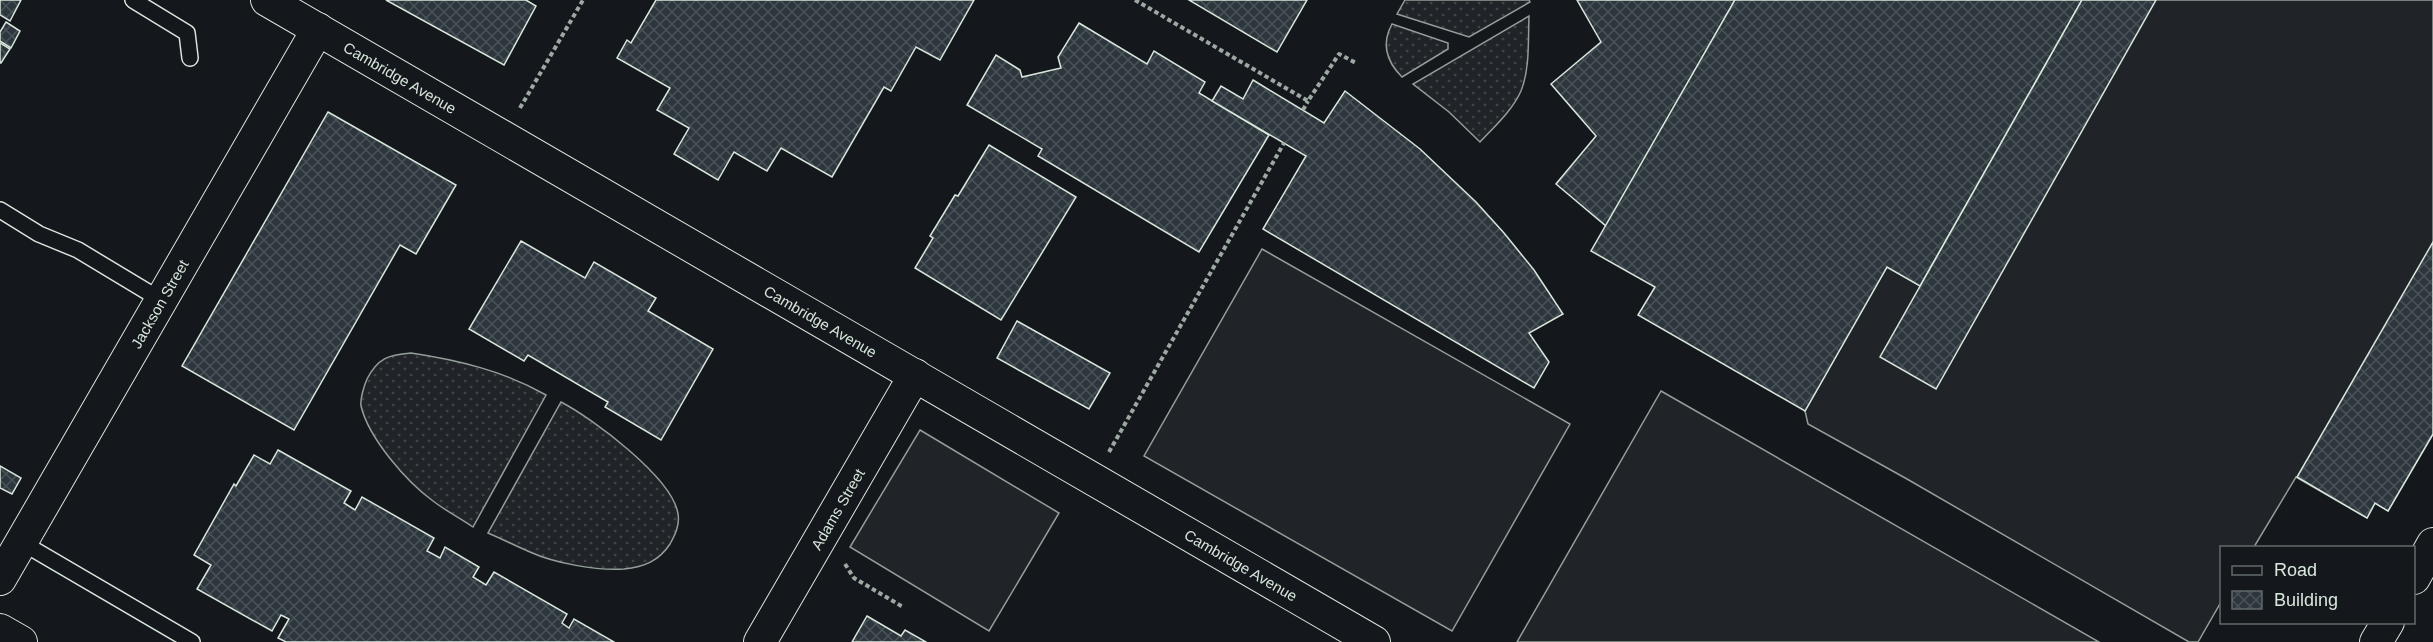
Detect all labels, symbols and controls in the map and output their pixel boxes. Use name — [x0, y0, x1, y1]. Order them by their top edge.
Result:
street label: Cambridge Avenue — [341, 38, 460, 117]
street label: Jackson Street — [127, 256, 192, 351]
street label: Cambridge Avenue — [761, 282, 880, 360]
street label: Adams Street — [807, 465, 868, 552]
street label: Cambridge Avenue — [1182, 526, 1300, 604]
legend — [2220, 546, 2415, 624]
text: Road — [2274, 560, 2317, 580]
text: Building — [2274, 590, 2338, 610]

